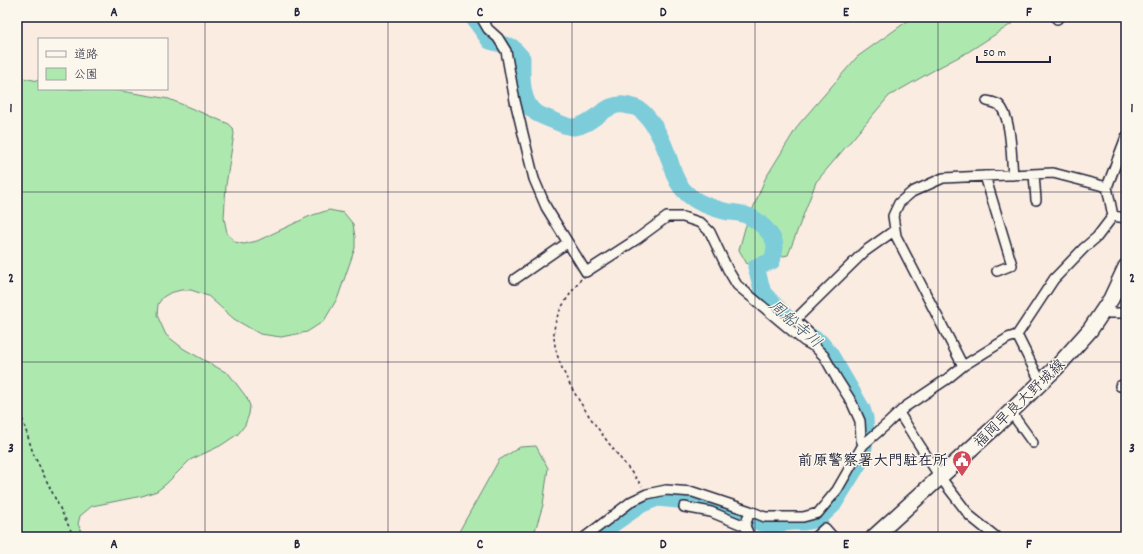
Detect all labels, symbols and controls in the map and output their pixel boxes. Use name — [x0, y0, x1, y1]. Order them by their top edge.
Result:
text: A — [110, 4, 118, 23]
text: B — [294, 4, 300, 23]
text: C — [477, 4, 484, 23]
text: D — [660, 4, 667, 23]
text: E — [843, 4, 850, 23]
text: F — [1026, 4, 1032, 23]
legend — [38, 38, 168, 90]
scale bar — [977, 38, 1050, 64]
text: 50 m — [983, 45, 1006, 62]
text: 道路 — [74, 47, 98, 64]
text: 公園 — [74, 67, 98, 84]
text: 1 — [10, 100, 13, 119]
text: 1 — [1131, 100, 1134, 119]
text: 2 — [8, 270, 14, 289]
text: 2 — [1129, 270, 1135, 289]
water label: 周船寺川 — [763, 295, 826, 355]
street label: 福岡早良大野城線 — [970, 355, 1071, 454]
text: 3 — [8, 440, 14, 459]
text: 3 — [1129, 440, 1135, 459]
public building icon: 前原警察署大門駐在所 — [951, 449, 973, 477]
place label: 前原警察署大門駐在所 — [798, 451, 948, 473]
text: A — [110, 536, 118, 554]
text: B — [294, 536, 300, 554]
text: C — [477, 536, 484, 554]
text: D — [660, 536, 667, 554]
text: E — [843, 536, 850, 554]
text: F — [1026, 536, 1032, 554]

